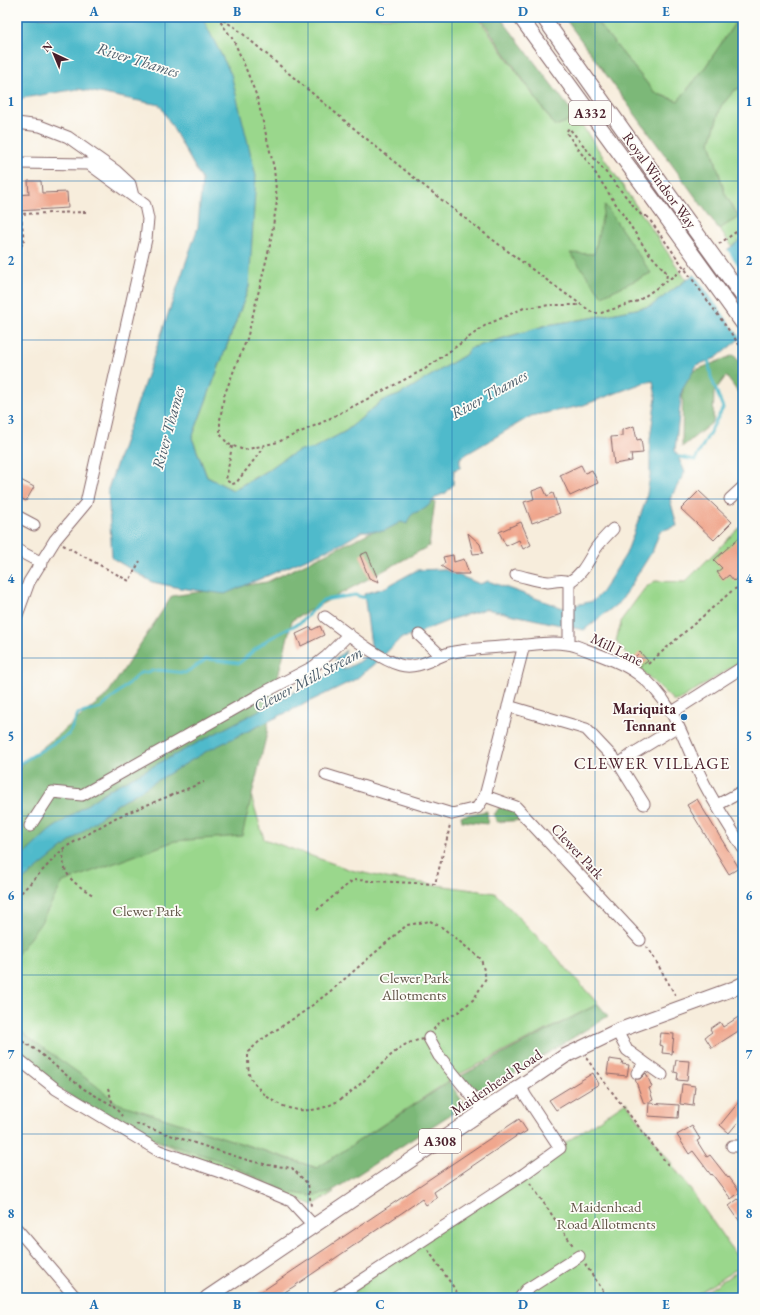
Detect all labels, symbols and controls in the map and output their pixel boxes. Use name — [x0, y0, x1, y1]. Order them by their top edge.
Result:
text: A — [88, 3, 99, 20]
text: B — [233, 3, 241, 20]
text: C — [375, 3, 385, 20]
text: D — [518, 3, 528, 20]
text: E — [662, 3, 670, 20]
north arrow — [34, 34, 74, 74]
water label: River Thames — [94, 38, 182, 83]
text: N — [39, 39, 55, 55]
text: 1 — [8, 93, 15, 110]
text: 1 — [746, 93, 753, 110]
road number: A332 — [569, 101, 611, 125]
street label: Royal Windsor Way — [619, 128, 702, 232]
text: 2 — [8, 252, 15, 269]
text: 2 — [746, 252, 753, 269]
water label: River Thames — [447, 364, 532, 424]
water label: River Thames — [147, 384, 189, 472]
text: 3 — [8, 411, 15, 428]
text: 3 — [746, 411, 753, 428]
text: 4 — [8, 570, 15, 587]
text: 4 — [746, 570, 753, 587]
street label: Mill Lane — [588, 628, 646, 670]
water label: Clewer Mill Stream — [250, 641, 366, 717]
place label: Mariquita Tennant — [612, 699, 676, 735]
marker: Mariquita Tennant — [679, 712, 689, 722]
text: 5 — [8, 728, 14, 745]
text: 5 — [746, 728, 752, 745]
district label: CLEWER VILLAGE — [574, 752, 730, 774]
street label: Clewer Park — [547, 819, 609, 884]
text: 6 — [8, 887, 15, 904]
text: 6 — [746, 887, 753, 904]
park label: Clewer Park — [112, 901, 183, 920]
park label: Clewer Park Allotments — [379, 968, 450, 1004]
street label: Maidenhead Road — [447, 1044, 546, 1119]
text: 7 — [8, 1046, 15, 1063]
text: 7 — [746, 1046, 753, 1063]
road number: A308 — [419, 1129, 461, 1153]
park label: Maidenhead Road Allotments — [556, 1197, 656, 1233]
text: 8 — [8, 1205, 15, 1222]
text: 8 — [746, 1205, 753, 1222]
text: A — [88, 1296, 99, 1313]
text: B — [233, 1296, 241, 1313]
text: C — [375, 1296, 385, 1313]
text: D — [518, 1296, 528, 1313]
text: E — [662, 1296, 670, 1313]

